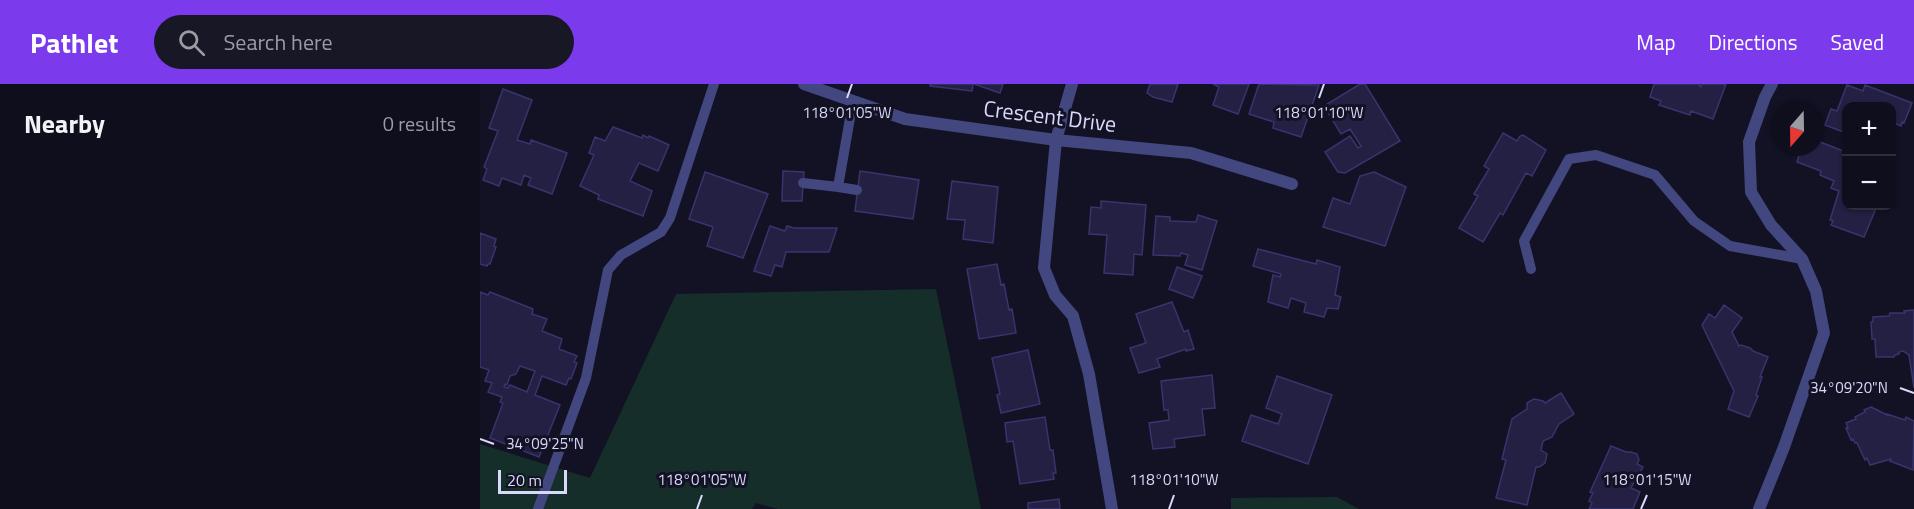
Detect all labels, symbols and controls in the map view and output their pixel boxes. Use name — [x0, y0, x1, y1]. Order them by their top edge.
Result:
search box — [154, 15, 574, 69]
text: Pathlet — [30, 21, 118, 64]
text: Search here — [223, 25, 333, 59]
icon: search — [175, 26, 208, 59]
text: Map — [1636, 26, 1676, 58]
text: Directions — [1709, 26, 1798, 58]
text: Saved — [1831, 26, 1884, 58]
street label: Crescent Drive — [982, 91, 1118, 141]
text: 118°01'05"W — [802, 101, 892, 124]
text: 118°01'10"W — [1274, 101, 1364, 124]
north arrow — [1770, 102, 1824, 156]
map controls — [1842, 102, 1896, 210]
button: + — [1842, 102, 1896, 156]
text: Nearby — [24, 104, 105, 143]
text: 0 results — [383, 108, 456, 139]
button: − — [1842, 156, 1896, 210]
text: 34°09'20"N — [1810, 376, 1888, 399]
text: 34°09'25"N — [506, 432, 584, 455]
scale bar — [498, 467, 567, 494]
text: 20 m — [507, 468, 542, 492]
text: 118°01'05"W — [657, 468, 747, 491]
text: 118°01'10"W — [1129, 468, 1219, 491]
text: 118°01'15"W — [1602, 468, 1692, 491]

